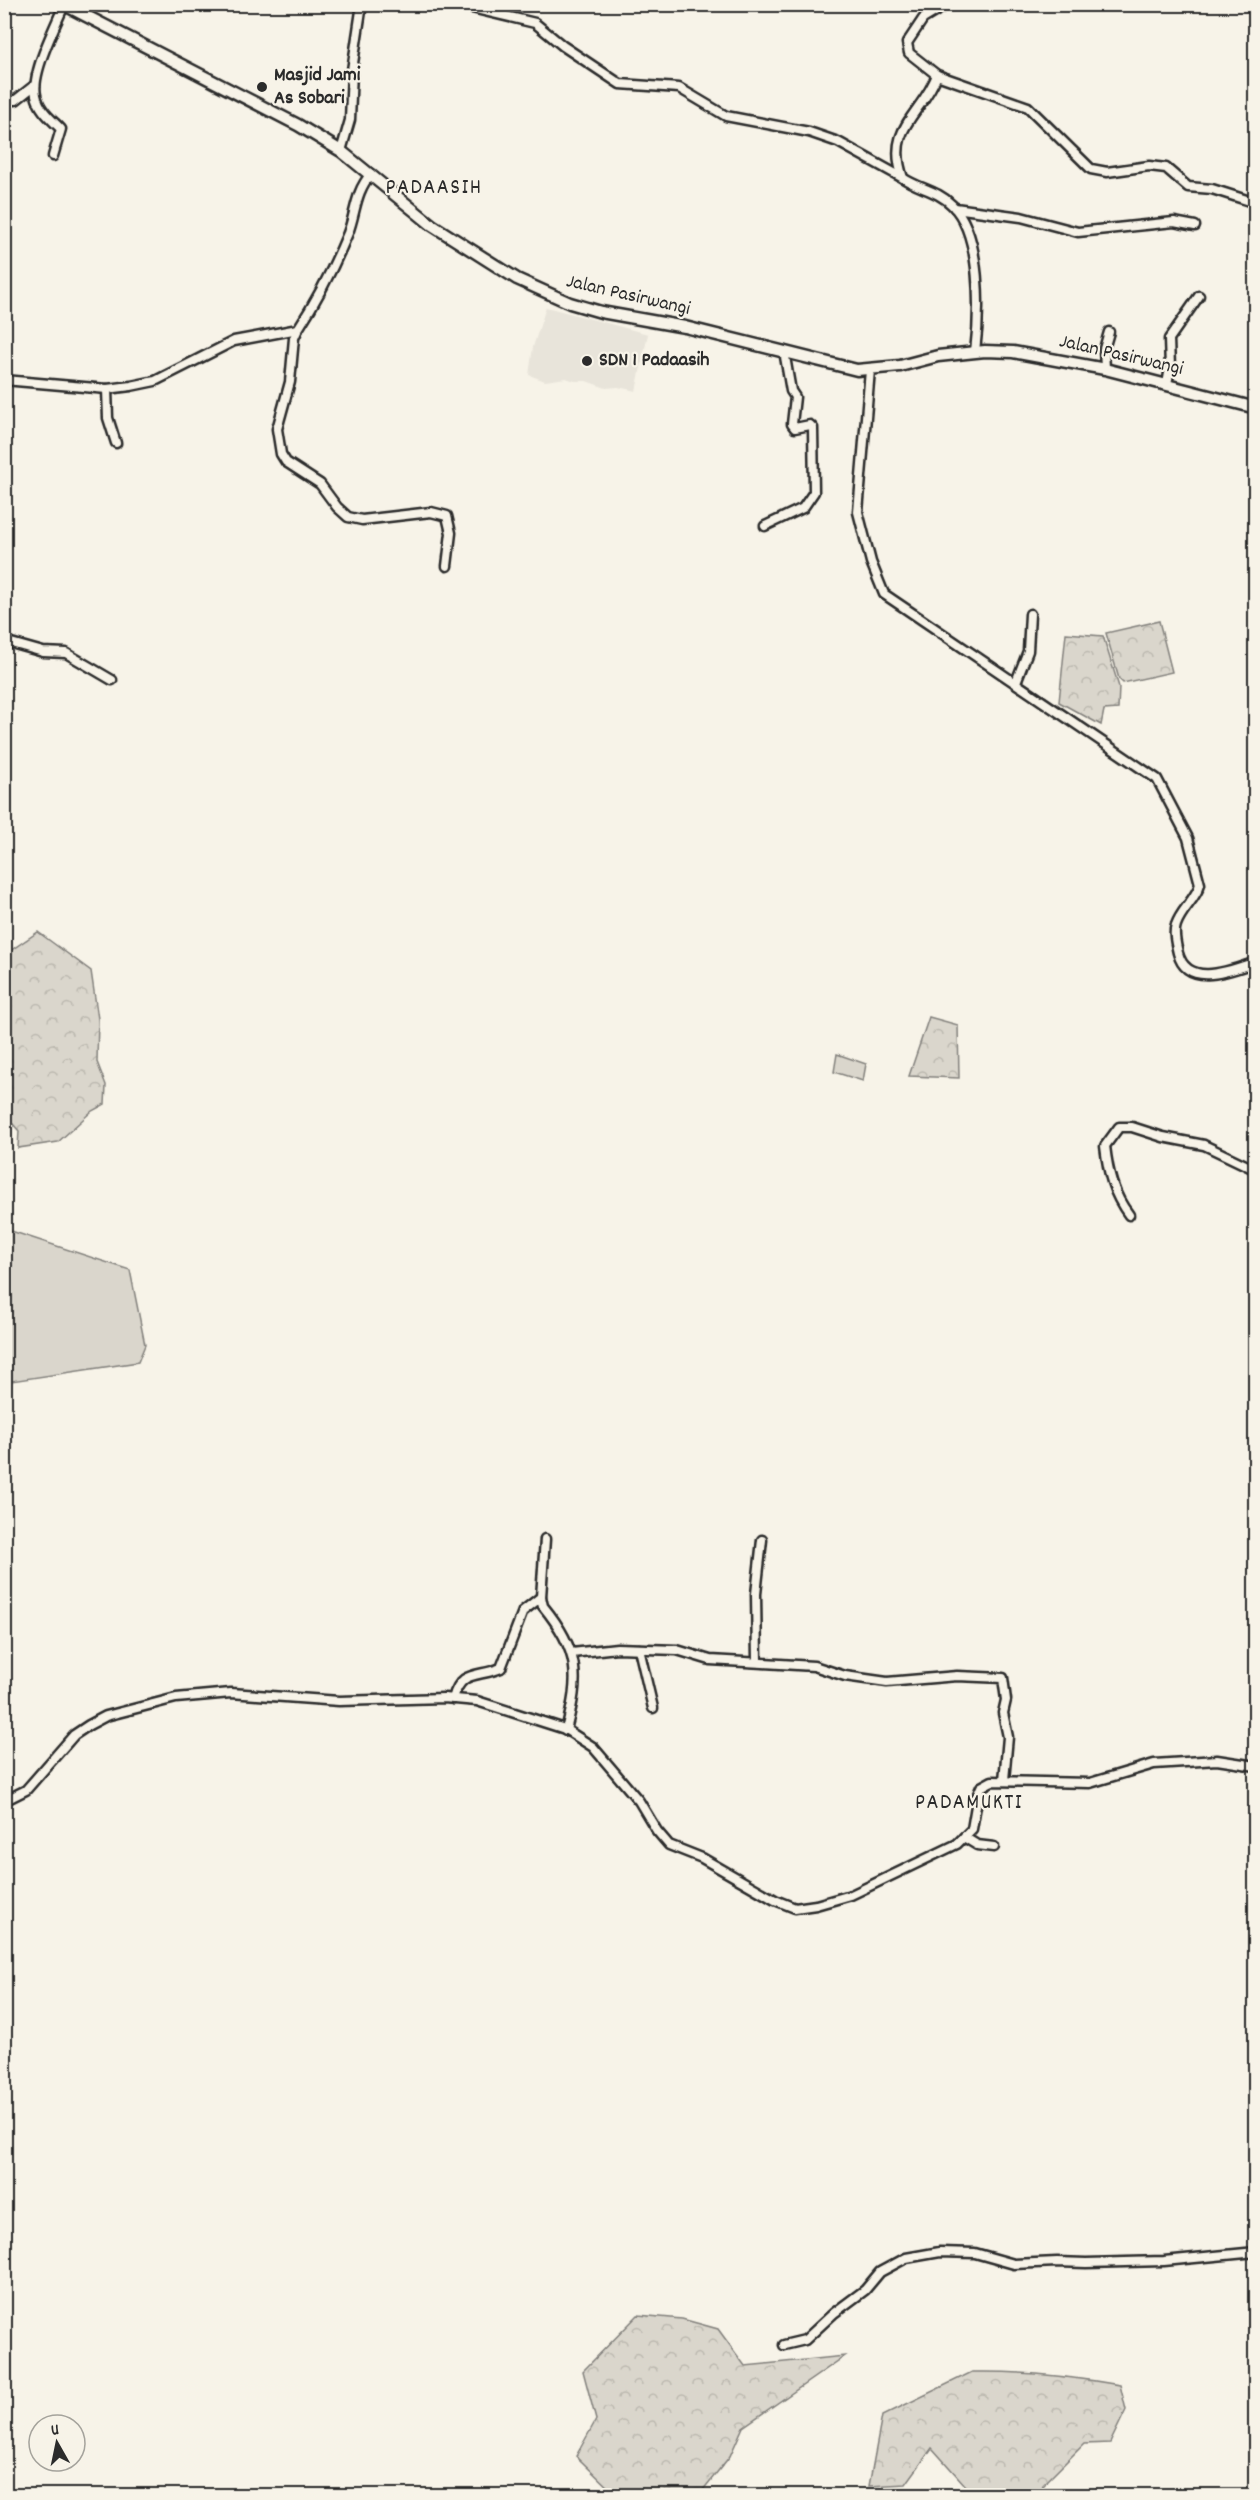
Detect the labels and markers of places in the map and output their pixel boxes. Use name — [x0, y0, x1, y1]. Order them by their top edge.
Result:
place label: Masjid Jami As Sobari — [274, 62, 361, 113]
marker: Masjid Jami As Sobari — [255, 80, 269, 94]
place label: SDN 1 Padaasih — [599, 347, 709, 375]
marker: SDN 1 Padaasih — [580, 354, 594, 368]

